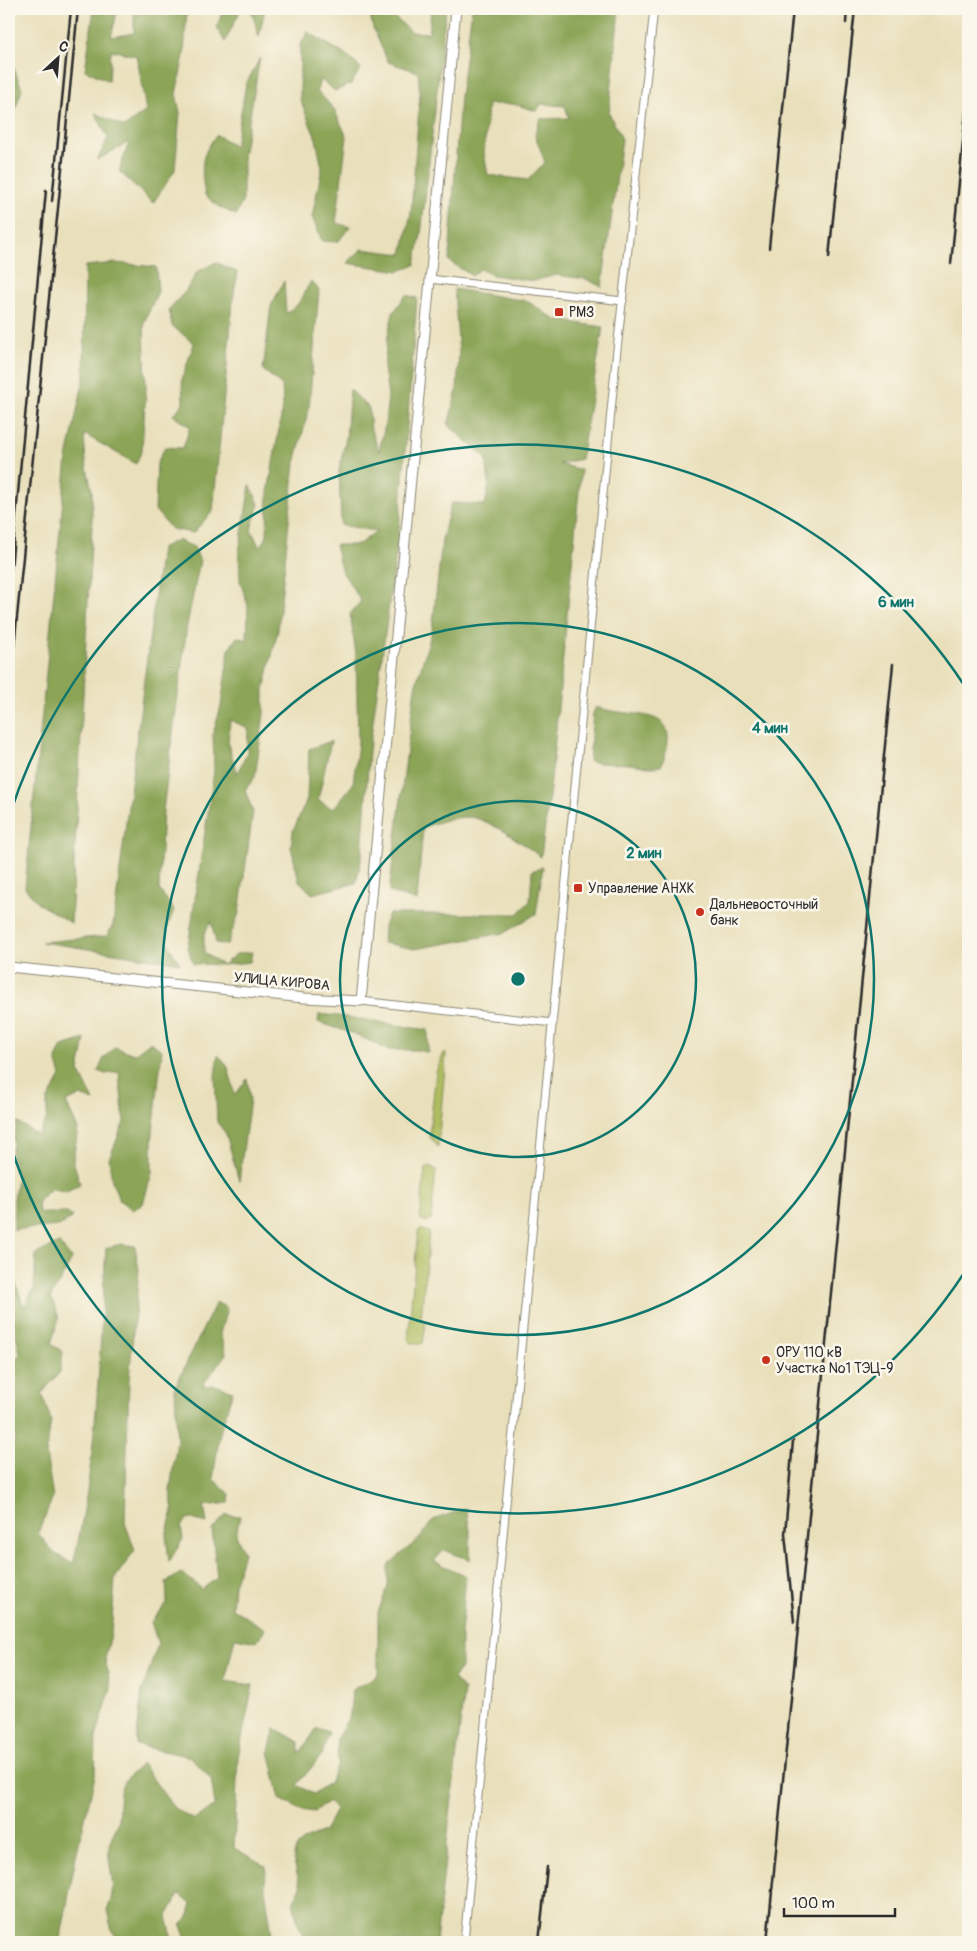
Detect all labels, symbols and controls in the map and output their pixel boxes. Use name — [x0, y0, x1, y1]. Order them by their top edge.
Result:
north arrow — [32, 32, 82, 82]
text: С — [56, 37, 71, 56]
place label: РМЗ — [569, 304, 594, 321]
marker: РМЗ — [553, 306, 565, 318]
text: 6 мин — [878, 593, 915, 612]
text: 4 мин — [752, 719, 789, 738]
text: 2 мин — [626, 844, 662, 863]
place label: Управление АНХК — [588, 880, 694, 897]
marker: Управление АНХК — [572, 882, 584, 894]
place label: Дальневосточный банк — [709, 896, 818, 929]
marker: Дальневосточный банк — [694, 906, 706, 918]
street label: УЛИЦА КИРОВА — [233, 969, 331, 994]
centre of rings — [509, 970, 527, 988]
place label: ОРУ 110 кВ Участка №1 ТЭЦ-9 — [776, 1344, 893, 1377]
marker: ОРУ 110 кВ Участка №1 ТЭЦ-9 — [760, 1354, 772, 1366]
scale bar — [784, 1886, 896, 1918]
text: 100 m — [792, 1894, 835, 1913]

